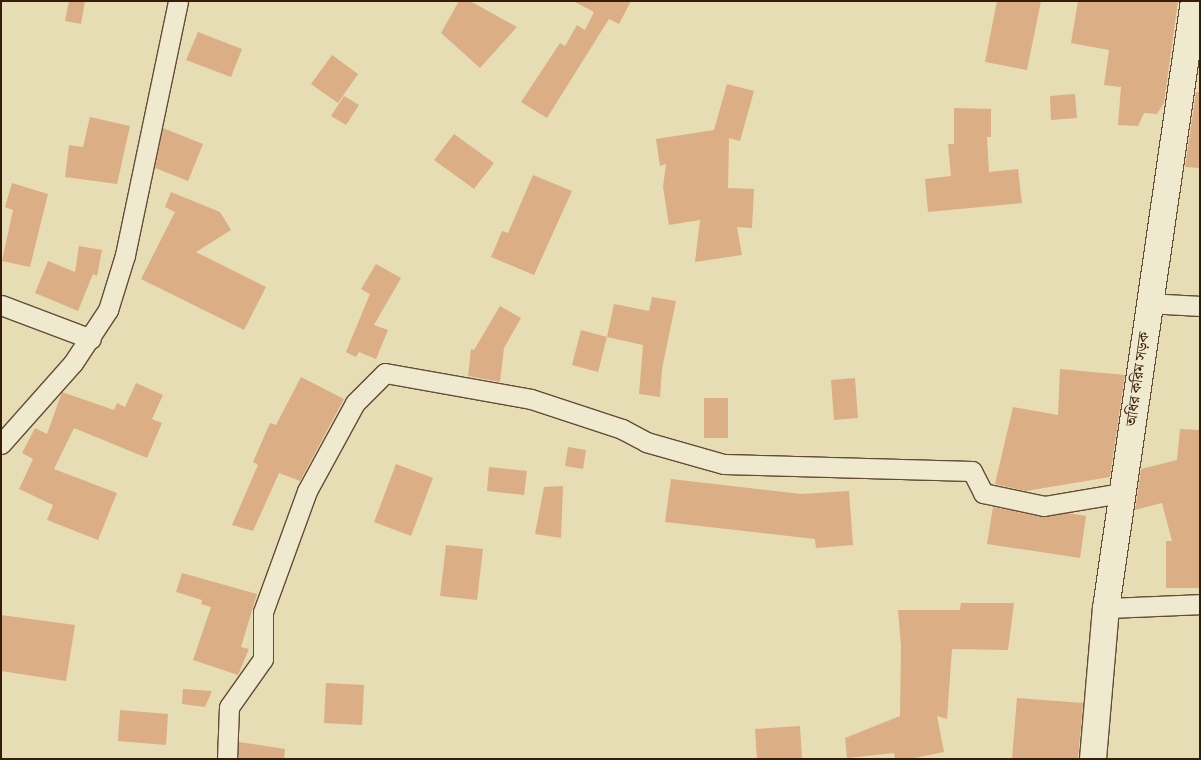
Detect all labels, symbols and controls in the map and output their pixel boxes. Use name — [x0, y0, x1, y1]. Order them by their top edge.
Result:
street label: অধির করিম সড়ক — [1122, 331, 1154, 427]

